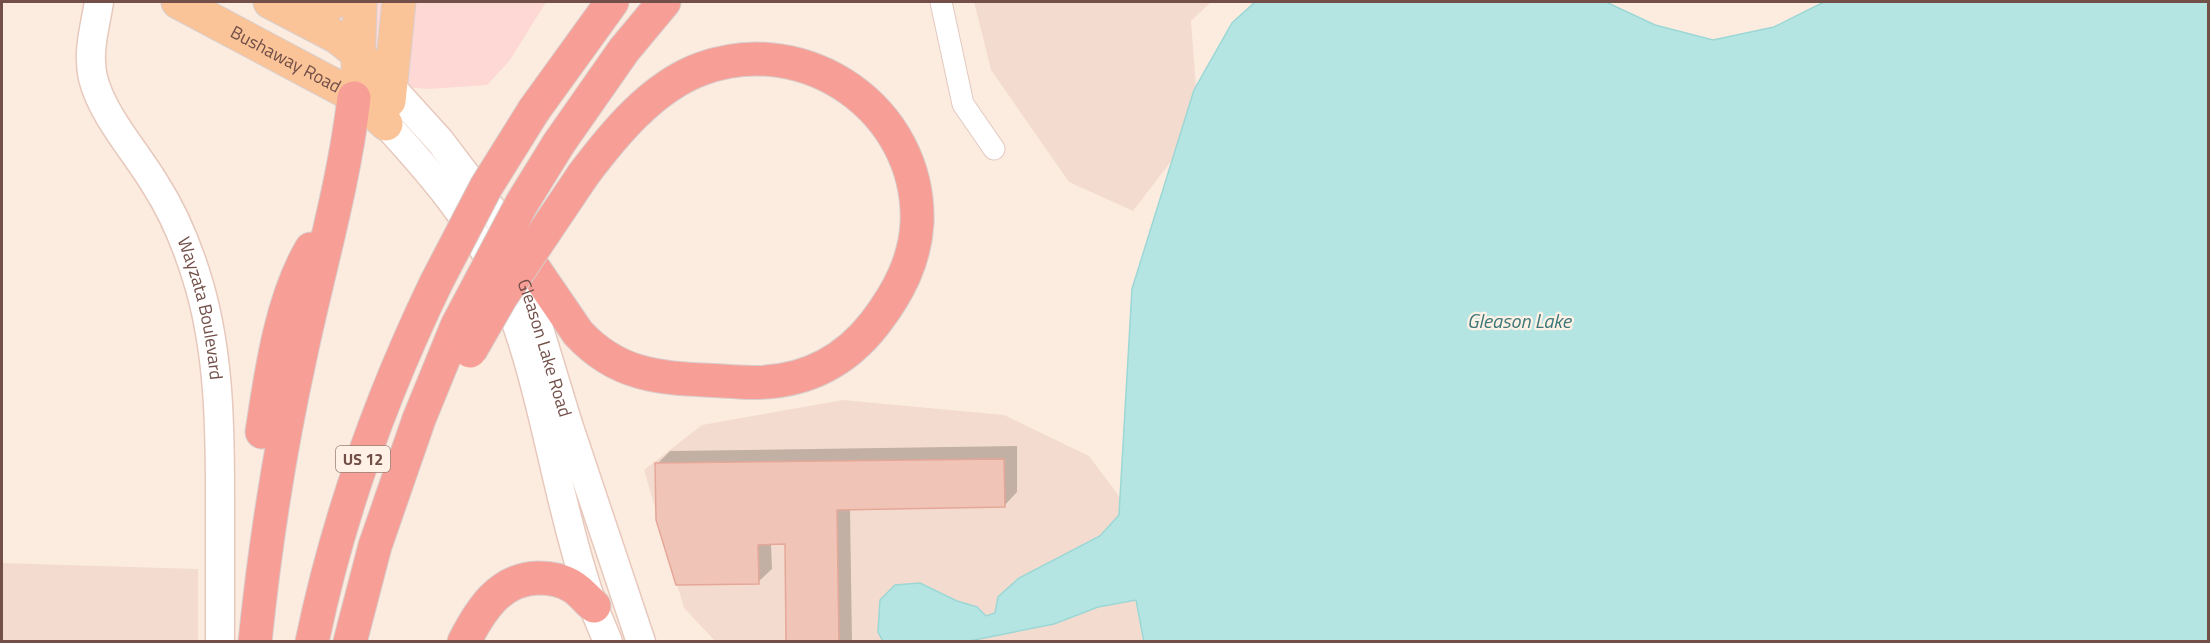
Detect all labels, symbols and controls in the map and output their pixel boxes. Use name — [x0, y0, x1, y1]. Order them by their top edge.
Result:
street label: Bushaway Road — [226, 18, 346, 99]
street label: Wayzata Boulevard — [171, 233, 230, 381]
street label: Gleason Lake Road — [510, 275, 579, 420]
water label: Gleason Lake — [1467, 305, 1573, 336]
road number: US 12 — [336, 446, 390, 472]

